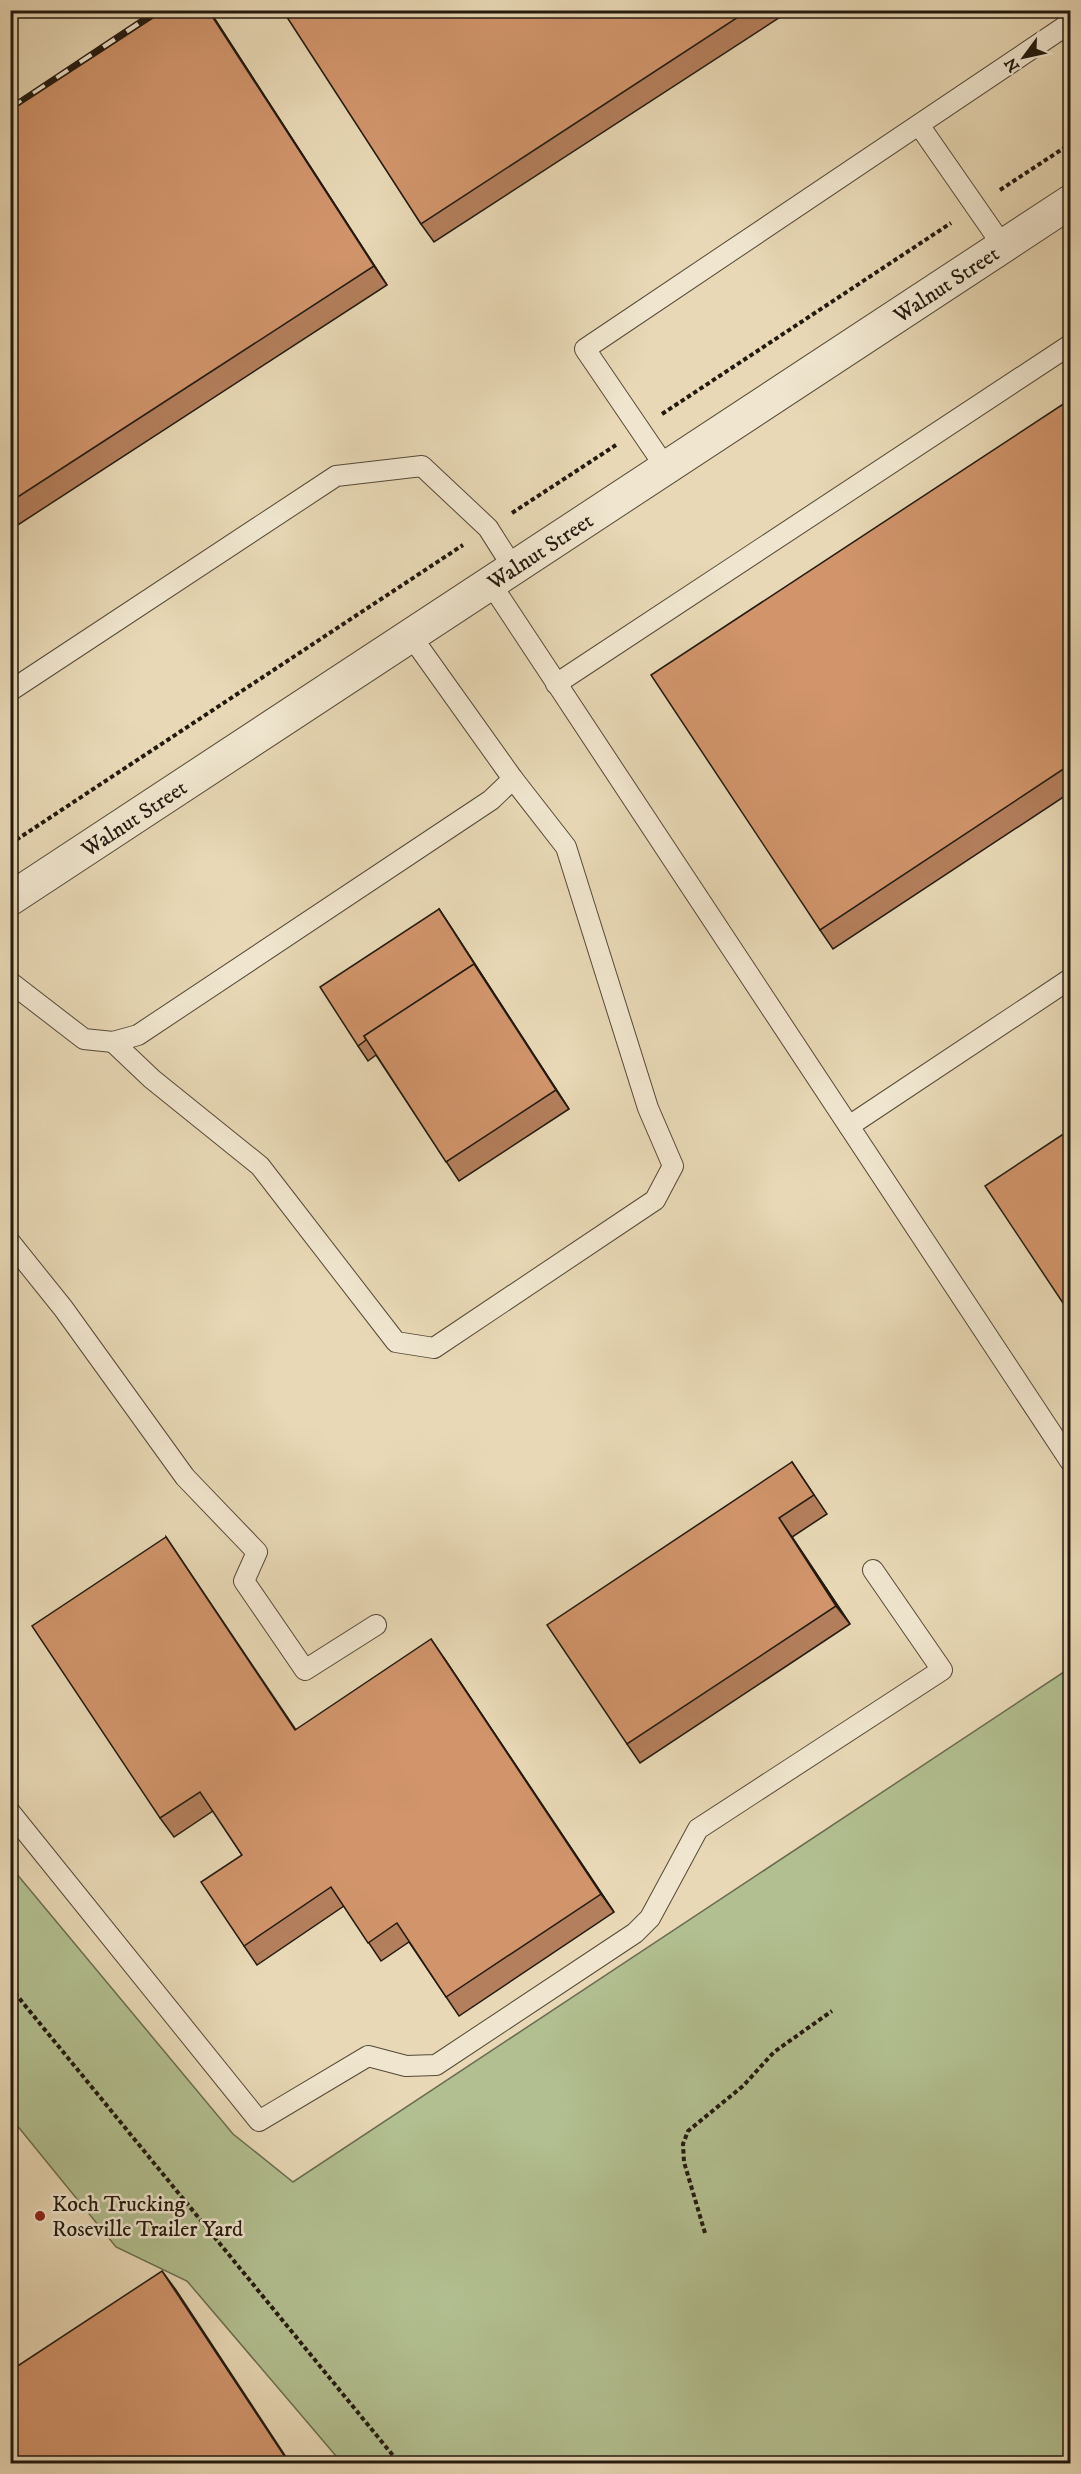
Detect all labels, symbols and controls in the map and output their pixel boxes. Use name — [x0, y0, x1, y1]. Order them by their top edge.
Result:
north arrow — [994, 27, 1054, 87]
text: N — [1000, 54, 1024, 76]
street label: Walnut Street — [888, 240, 1004, 330]
street label: Walnut Street — [482, 507, 598, 597]
street label: Walnut Street — [76, 775, 192, 864]
place label: Koch Trucking Roseville Trailer Yard — [52, 2191, 243, 2243]
marker: Koch Trucking Roseville Trailer Yard — [33, 2209, 47, 2223]

